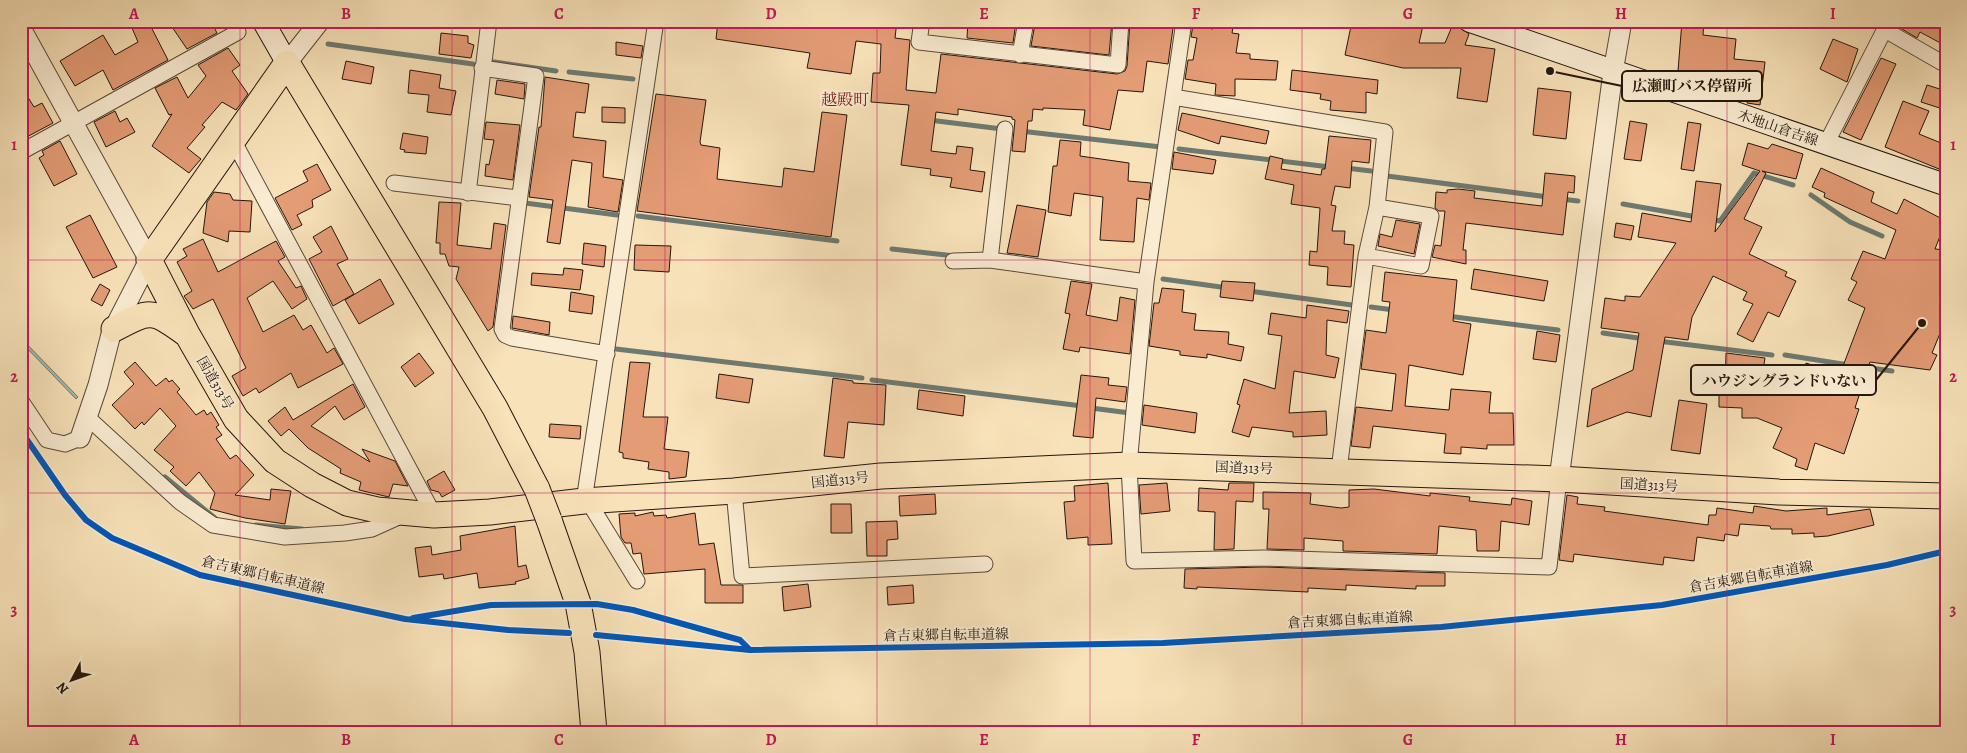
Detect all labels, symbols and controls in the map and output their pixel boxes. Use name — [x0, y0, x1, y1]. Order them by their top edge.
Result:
text: A — [128, 3, 140, 25]
text: B — [341, 3, 351, 25]
text: C — [554, 3, 564, 25]
text: D — [765, 3, 777, 25]
text: E — [979, 3, 989, 25]
text: F — [1192, 3, 1201, 25]
text: G — [1403, 3, 1413, 25]
text: H — [1615, 3, 1627, 25]
text: I — [1830, 3, 1836, 25]
callout: 広瀬町バス停留所 — [1622, 71, 1762, 101]
text: 広瀬町バス停留所 — [1632, 76, 1752, 96]
district label: 越殿町 — [821, 89, 869, 111]
street label: 木地山倉吉線 — [1735, 105, 1821, 151]
text: 1 — [11, 134, 17, 156]
text: 1 — [1950, 134, 1956, 156]
street label: 国道313号 — [192, 353, 238, 413]
callout: ハウジングランドいない — [1691, 365, 1876, 395]
text: 2 — [10, 366, 18, 388]
text: 2 — [1949, 366, 1957, 388]
text: ハウジングランドいない — [1702, 371, 1866, 391]
street label: 国道313号 — [1214, 457, 1274, 479]
street label: 国道313号 — [810, 467, 870, 493]
street label: 国道313号 — [1619, 474, 1679, 496]
street label: 倉吉東郷自転車道線 — [199, 552, 327, 598]
street label: 倉吉東郷自転車道線 — [1687, 557, 1815, 597]
text: 3 — [11, 599, 18, 621]
text: 3 — [1950, 599, 1957, 621]
street label: 倉吉東郷自転車道線 — [1287, 607, 1413, 633]
street label: 倉吉東郷自転車道線 — [883, 624, 1009, 646]
north arrow — [48, 656, 98, 706]
text: N — [52, 678, 73, 698]
text: A — [128, 729, 140, 751]
text: B — [341, 729, 351, 751]
text: C — [554, 729, 564, 751]
text: D — [765, 729, 777, 751]
text: E — [979, 729, 989, 751]
text: F — [1192, 729, 1201, 751]
text: G — [1403, 729, 1413, 751]
text: H — [1615, 729, 1627, 751]
text: I — [1830, 729, 1836, 751]

